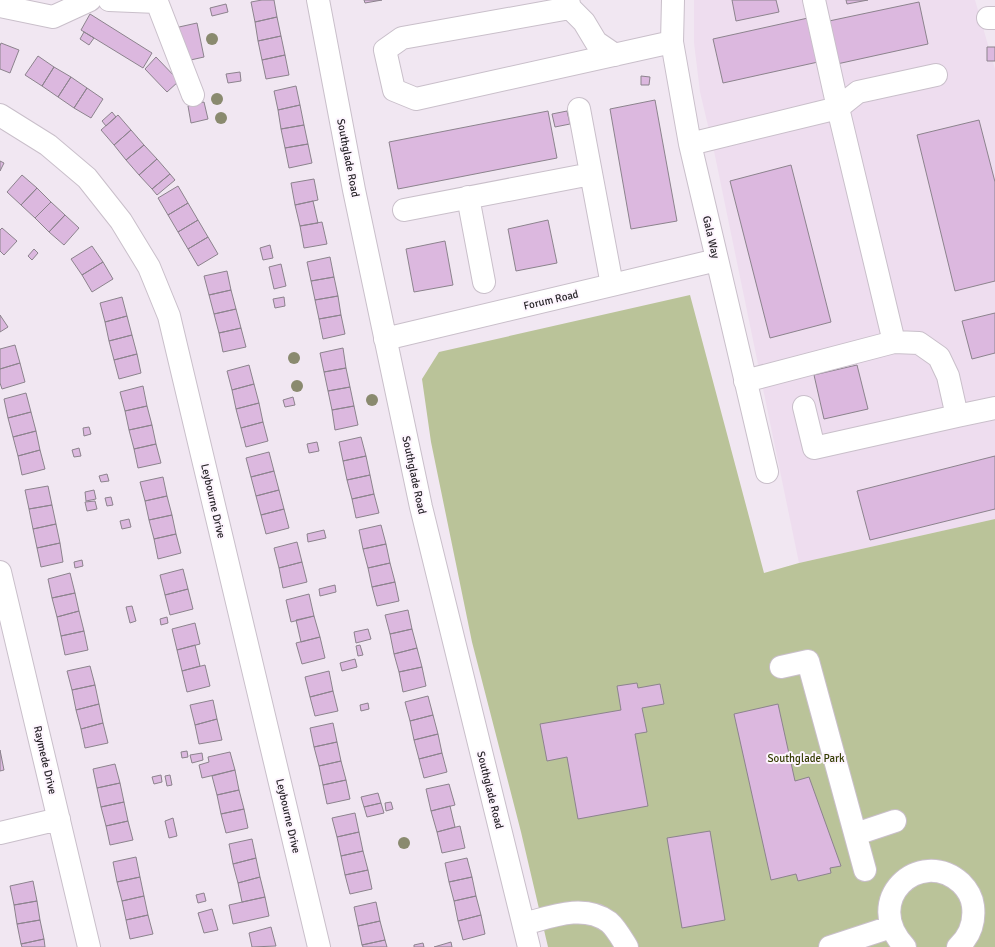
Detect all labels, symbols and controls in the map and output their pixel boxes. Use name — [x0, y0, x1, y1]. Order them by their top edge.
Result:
street label: Southglade Road — [334, 118, 362, 198]
street label: Gala Way — [700, 214, 722, 260]
street label: Forum Road — [522, 287, 580, 313]
street label: Southglade Road — [399, 435, 429, 515]
street label: Leybourne Drive — [198, 462, 228, 540]
street label: Raymede Drive — [31, 725, 59, 795]
street label: Southglade Road — [474, 750, 506, 830]
park label: Southglade Park — [767, 752, 845, 765]
street label: Leybourne Drive — [273, 777, 303, 855]

